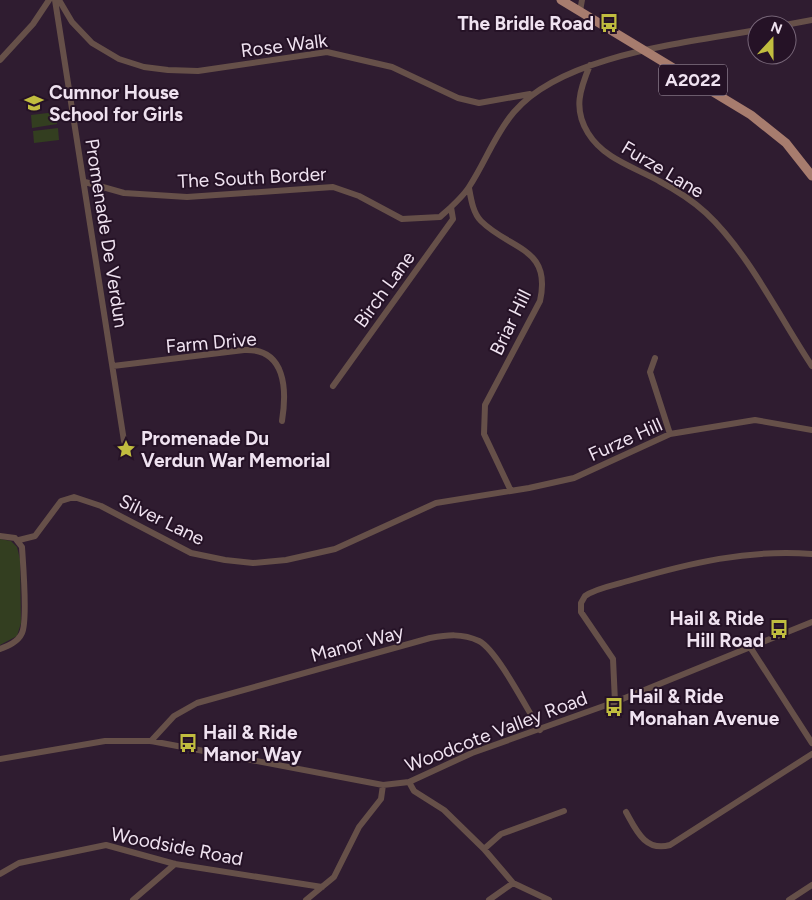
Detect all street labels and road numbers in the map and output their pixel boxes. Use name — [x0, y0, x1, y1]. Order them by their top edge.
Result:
street label: Rose Walk — [239, 29, 330, 62]
road number: A2022 — [659, 64, 727, 96]
street label: Furze Lane — [617, 136, 708, 203]
street label: Promenade De Verdun — [80, 137, 133, 329]
street label: The South Border — [177, 162, 328, 193]
street label: Birch Lane — [349, 247, 420, 332]
street label: Briar Hill — [485, 286, 536, 359]
street label: Farm Drive — [165, 327, 257, 358]
street label: Furze Hill — [585, 413, 666, 466]
street label: Silver Lane — [115, 489, 208, 550]
street label: Manor Way — [308, 620, 406, 667]
street label: Woodcote Valley Road — [402, 686, 590, 777]
street label: Woodside Road — [109, 822, 245, 871]

